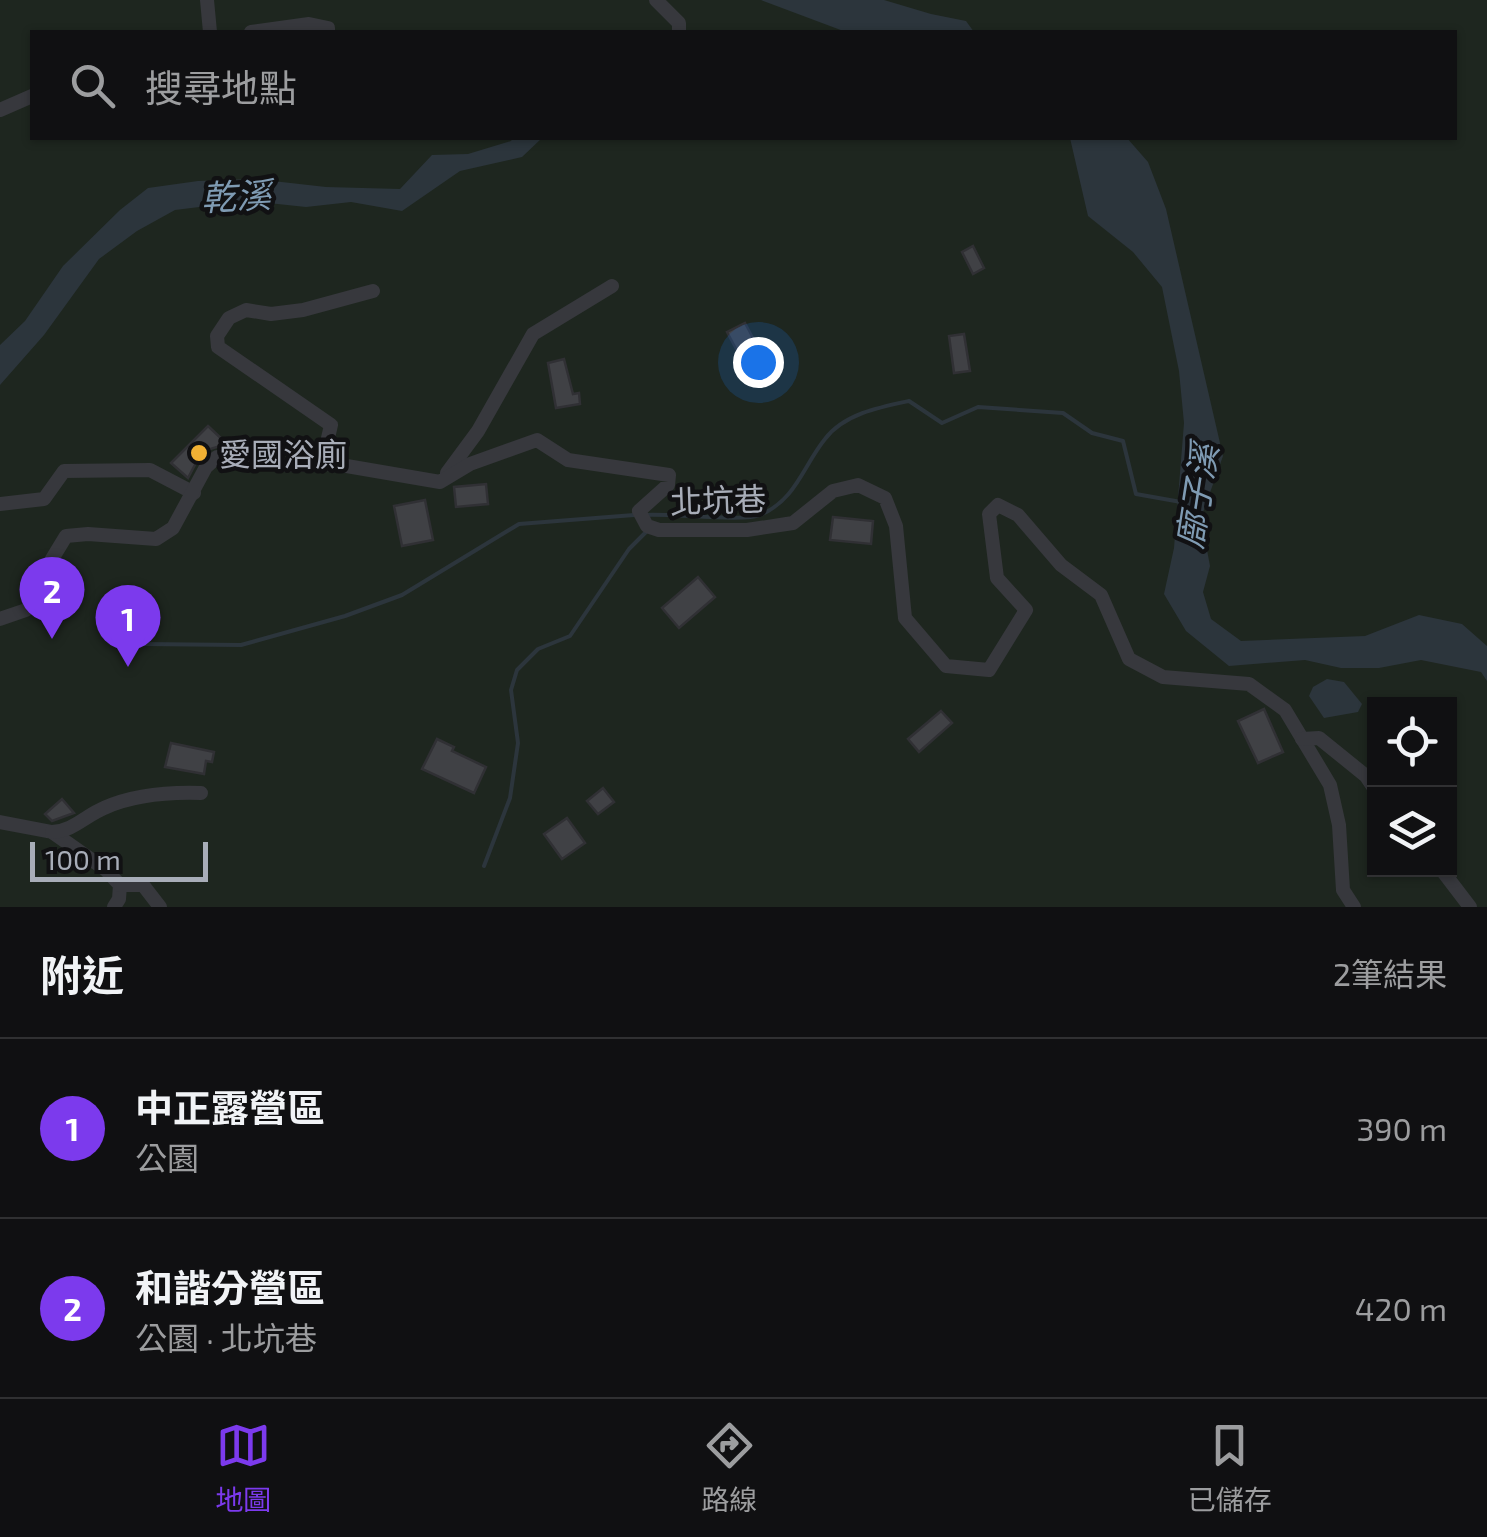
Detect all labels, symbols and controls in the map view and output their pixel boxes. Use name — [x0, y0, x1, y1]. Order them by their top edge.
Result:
search box — [30, 30, 1457, 140]
icon: search — [65, 58, 120, 113]
text: 搜尋地點 — [145, 64, 297, 110]
water label: 乾溪 — [200, 172, 277, 218]
your location — [733, 337, 784, 388]
place label: 愛國浴廁 — [219, 434, 347, 472]
water label: 廍子溪 — [1167, 436, 1226, 551]
marker: 愛國浴廁 — [188, 442, 210, 464]
street label: 北坑巷 — [669, 478, 767, 520]
pin: 2 — [20, 556, 84, 639]
pin: 1 — [96, 584, 160, 667]
map controls — [1367, 697, 1457, 877]
button: locate — [1367, 697, 1457, 787]
button: layers — [1367, 787, 1457, 877]
scale bar — [30, 837, 208, 881]
text: 100 m — [45, 842, 121, 876]
text: 附近 — [40, 949, 124, 999]
text: 2筆結果 — [1333, 954, 1447, 992]
text: 中正露營區 — [135, 1084, 325, 1130]
text: 1 — [66, 1109, 79, 1147]
text: 390 m — [1356, 1109, 1447, 1147]
text: 公園 — [135, 1138, 199, 1176]
text: 和諧分營區 — [135, 1264, 325, 1310]
text: 2 — [63, 1289, 82, 1327]
text: 420 m — [1355, 1289, 1447, 1327]
text: 公園 · 北坑巷 — [135, 1318, 317, 1356]
tab: 地圖 — [215, 1418, 271, 1518]
tab: 路線 — [701, 1418, 758, 1518]
tab: 已儲存 — [1188, 1418, 1272, 1518]

